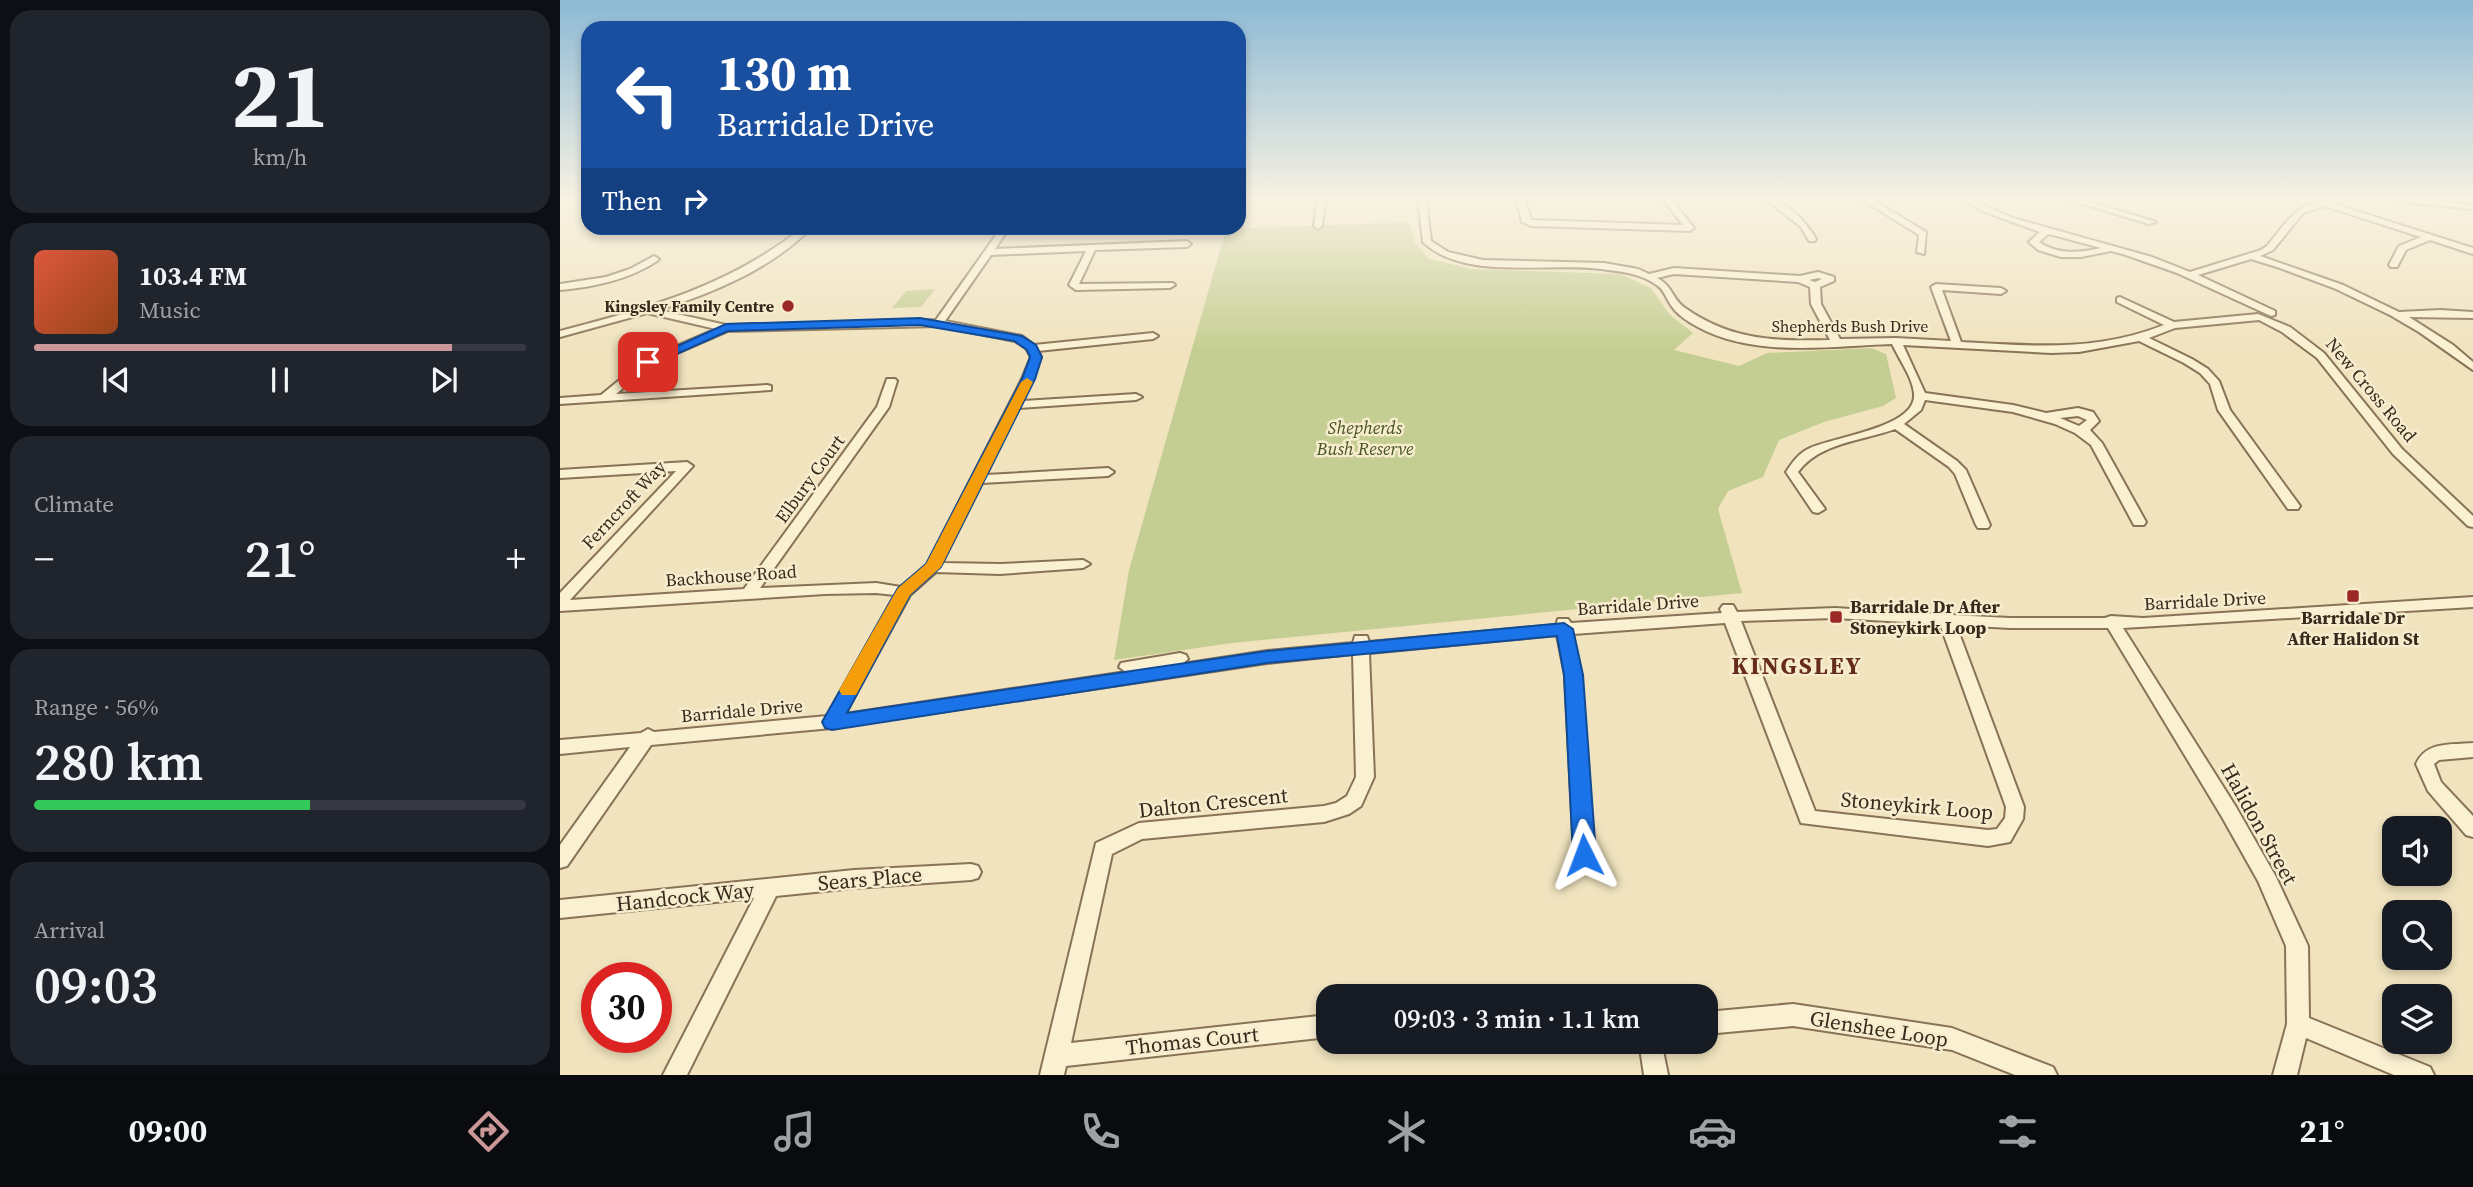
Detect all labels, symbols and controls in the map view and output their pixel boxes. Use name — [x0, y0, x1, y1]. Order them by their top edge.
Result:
text: 21 — [231, 33, 329, 157]
text: 130 m — [717, 39, 852, 106]
icon: left — [602, 49, 693, 140]
text: Barridale Drive — [717, 103, 934, 147]
text: km/h — [253, 141, 307, 173]
icon: right — [676, 182, 714, 220]
text: Then — [602, 183, 662, 219]
text: 103.4 FM — [139, 258, 247, 294]
text: Music — [139, 294, 201, 326]
place label: Kingsley Family Centre — [604, 295, 774, 317]
marker: Kingsley Family Centre — [780, 298, 796, 314]
street label: Shepherds Bush Drive — [1772, 315, 1928, 337]
pin — [618, 332, 678, 392]
street label: New Cross Road — [2320, 332, 2422, 447]
icon: arrive — [629, 343, 667, 381]
icon: previous — [97, 361, 135, 399]
icon: pause — [261, 361, 299, 399]
icon: next — [425, 361, 463, 399]
park label: Shepherds Bush Reserve — [1316, 415, 1414, 461]
street label: Elbury Court — [769, 429, 850, 528]
street label: Ferncroft Way — [576, 454, 672, 555]
text: Climate — [34, 488, 114, 520]
text: 21° — [244, 523, 316, 594]
text: − — [34, 533, 54, 585]
text: + — [506, 533, 526, 585]
street label: Backhouse Road — [664, 558, 798, 593]
street label: Barridale Drive — [2143, 585, 2267, 616]
street label: Barridale Drive — [1576, 588, 1700, 621]
marker: Barridale Dr After Halidon St — [2345, 588, 2361, 604]
place label: Barridale Dr After Stoneykirk Loop — [1850, 594, 2000, 640]
place label: Barridale Dr After Halidon St — [2287, 605, 2420, 651]
marker: Barridale Dr After Stoneykirk Loop — [1828, 609, 1844, 625]
district label: KINGSLEY — [1732, 649, 1862, 682]
text: Range · 56% — [34, 691, 159, 723]
street label: Barridale Drive — [680, 693, 804, 728]
text: 280 km — [34, 726, 203, 797]
street label: Halidon Street — [2214, 758, 2305, 890]
street label: Dalton Crescent — [1137, 780, 1289, 825]
street label: Stoneykirk Loop — [1840, 784, 1994, 827]
map controls — [2382, 816, 2452, 1054]
button: sound — [2382, 816, 2452, 886]
position arrow — [1547, 818, 1621, 892]
street label: Sears Place — [817, 859, 923, 898]
street label: Handcock Way — [614, 875, 756, 918]
button: search — [2382, 900, 2452, 970]
text: Arrival — [34, 914, 105, 946]
text: 09:03 — [34, 949, 158, 1020]
speed limit sign: 30 — [581, 962, 672, 1053]
button: layers — [2382, 984, 2452, 1054]
text: 09:03 · 3 min · 1.1 km — [1394, 1001, 1640, 1037]
street label: Glenshee Loop — [1808, 1003, 1950, 1054]
street label: Thomas Court — [1124, 1019, 1260, 1062]
icon: directions — [464, 1107, 513, 1156]
icon: music — [770, 1107, 819, 1156]
icon: phone — [1076, 1107, 1125, 1156]
icon: climate — [1382, 1107, 1431, 1156]
icon: car — [1688, 1107, 1737, 1156]
icon: filters — [1993, 1107, 2042, 1156]
text: 09:00 — [128, 1109, 207, 1153]
text: 21° — [2299, 1109, 2345, 1153]

